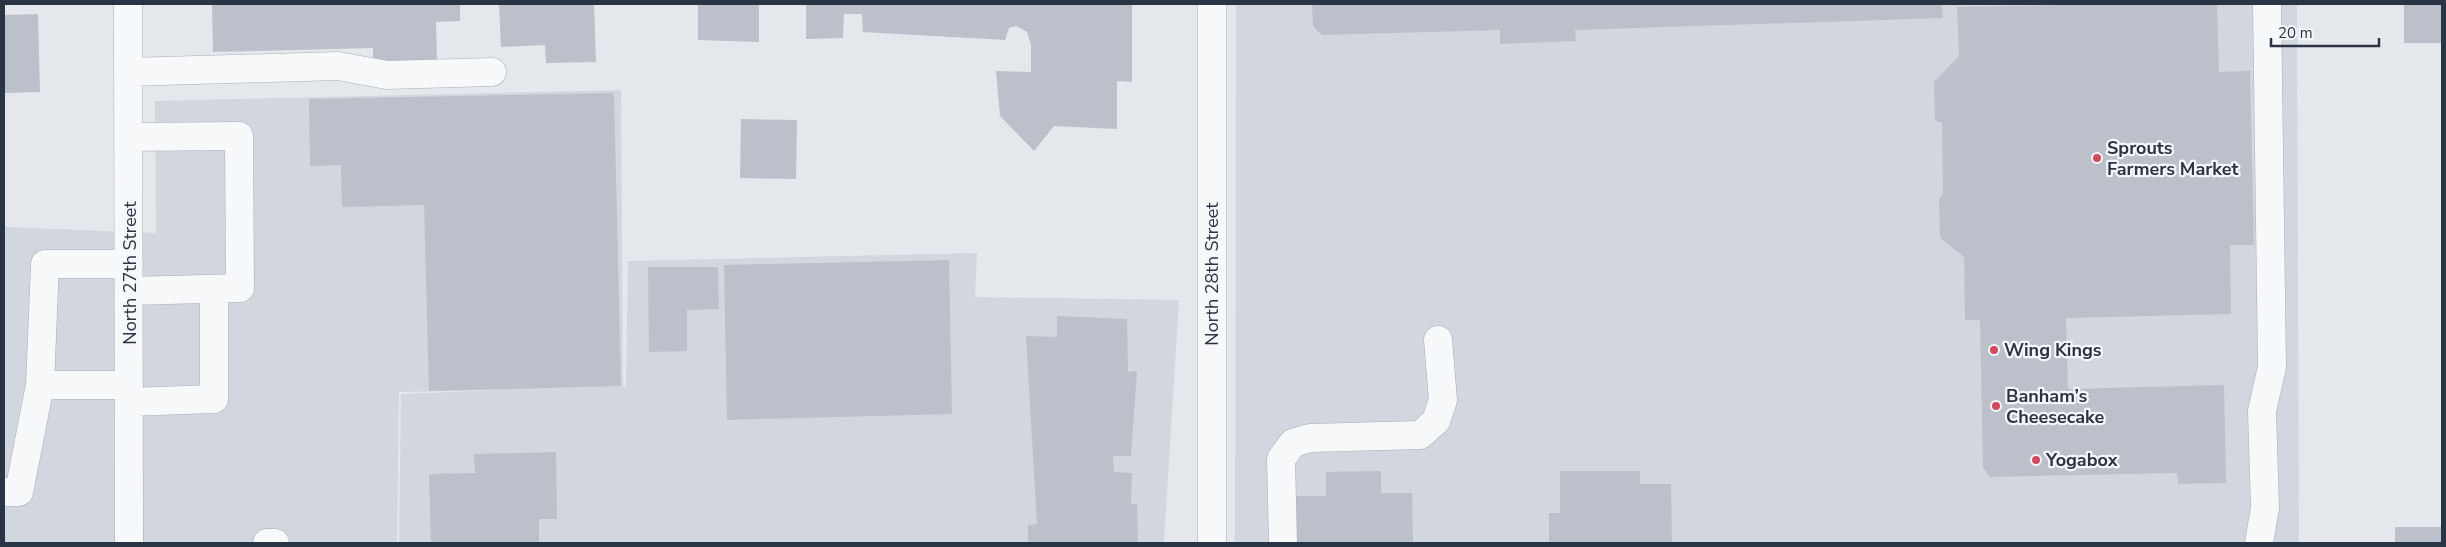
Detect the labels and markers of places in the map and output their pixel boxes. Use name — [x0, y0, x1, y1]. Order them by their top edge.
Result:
place label: Sprouts Farmers Market — [2107, 136, 2239, 181]
marker: Sprouts Farmers Market — [2091, 152, 2103, 164]
place label: Wing Kings — [2004, 338, 2102, 362]
marker: Wing Kings — [1988, 344, 2000, 356]
place label: Banham’s Cheesecake — [2006, 384, 2105, 429]
marker: Banham’s Cheesecake — [1990, 400, 2002, 412]
place label: Yogabox — [2045, 448, 2118, 472]
marker: Yogabox — [2030, 454, 2042, 466]

